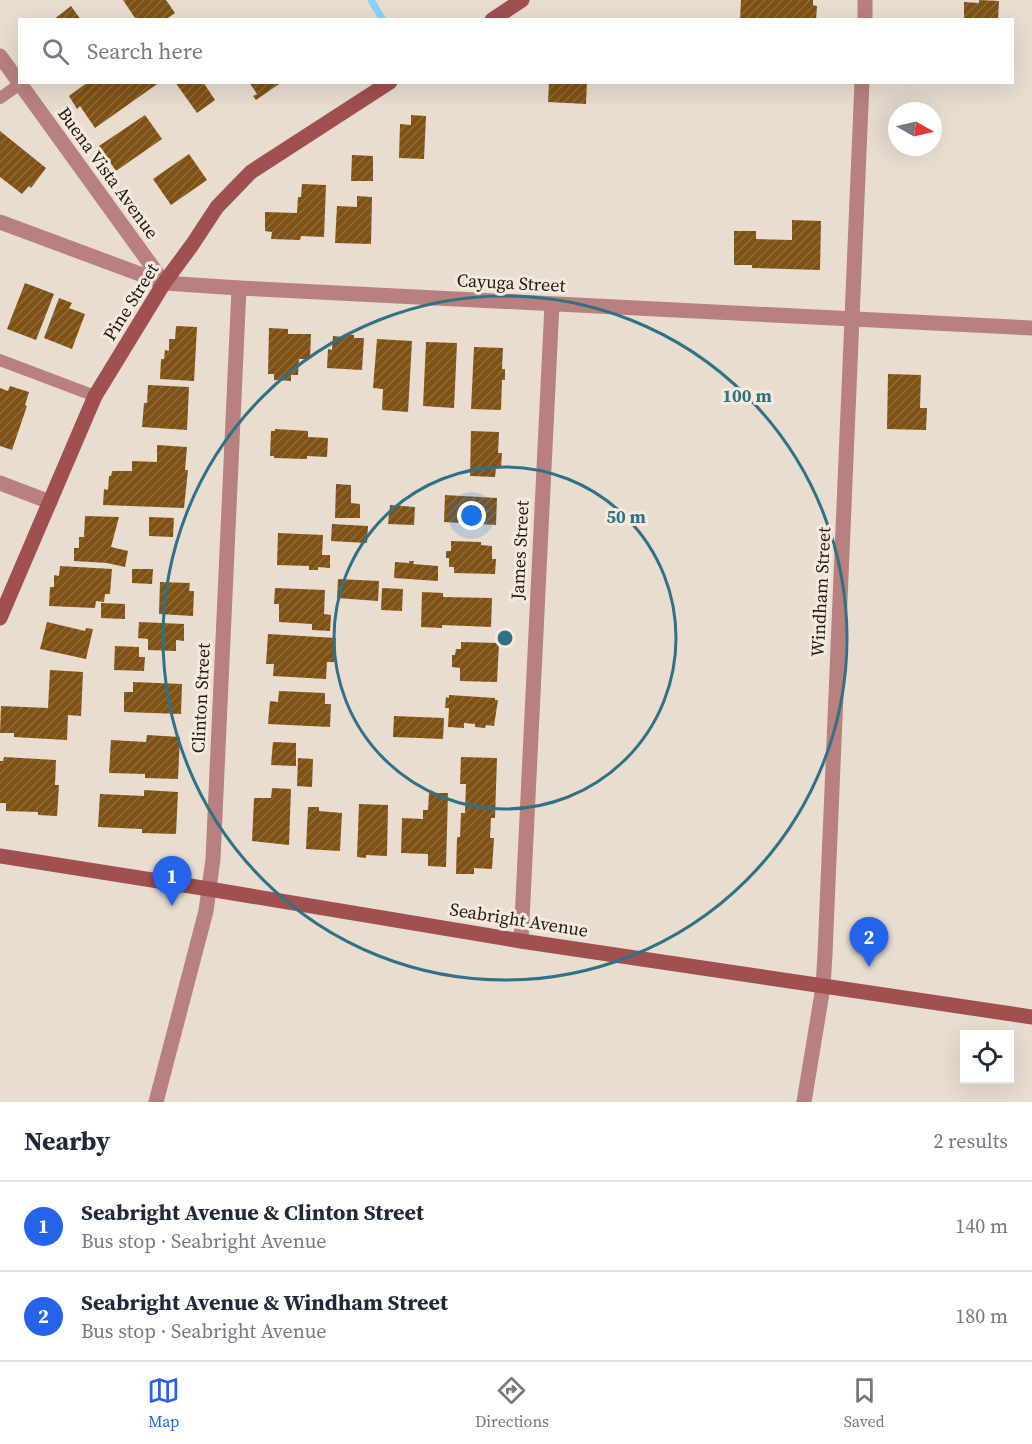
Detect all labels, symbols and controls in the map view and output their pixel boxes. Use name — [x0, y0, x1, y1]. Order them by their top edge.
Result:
search box — [18, 18, 1014, 84]
icon: search — [39, 35, 72, 68]
text: Search here — [87, 36, 203, 66]
street label: Buena Vista Avenue — [52, 102, 165, 244]
north arrow — [888, 102, 942, 156]
street label: Pine Street — [97, 258, 164, 345]
street label: Cayuga Street — [456, 267, 566, 298]
text: 100 m — [722, 383, 772, 408]
street label: James Street — [504, 500, 535, 601]
your location — [457, 501, 486, 530]
text: 50 m — [606, 504, 646, 529]
street label: Windham Street — [805, 526, 836, 658]
centre of rings — [495, 628, 515, 648]
street label: Clinton Street — [185, 642, 216, 754]
pin: 1 — [152, 856, 192, 906]
street label: Seabright Avenue — [448, 896, 590, 943]
pin: 2 — [850, 918, 888, 967]
map controls — [960, 1030, 1014, 1084]
button: locate — [960, 1030, 1014, 1084]
text: Nearby — [24, 1123, 110, 1159]
text: 2 results — [933, 1127, 1008, 1155]
text: Seabright Avenue & Clinton Street — [81, 1197, 424, 1227]
text: 1 — [38, 1212, 49, 1240]
text: 140 m — [955, 1212, 1008, 1240]
text: Bus stop · Seabright Avenue — [81, 1227, 326, 1255]
text: Seabright Avenue & Windham Street — [81, 1287, 448, 1317]
text: 2 — [38, 1302, 49, 1330]
text: 180 m — [955, 1302, 1008, 1330]
text: Bus stop · Seabright Avenue — [81, 1317, 326, 1345]
tab: Map — [147, 1374, 180, 1432]
tab: Directions — [475, 1374, 549, 1432]
tab: Saved — [844, 1374, 885, 1432]

